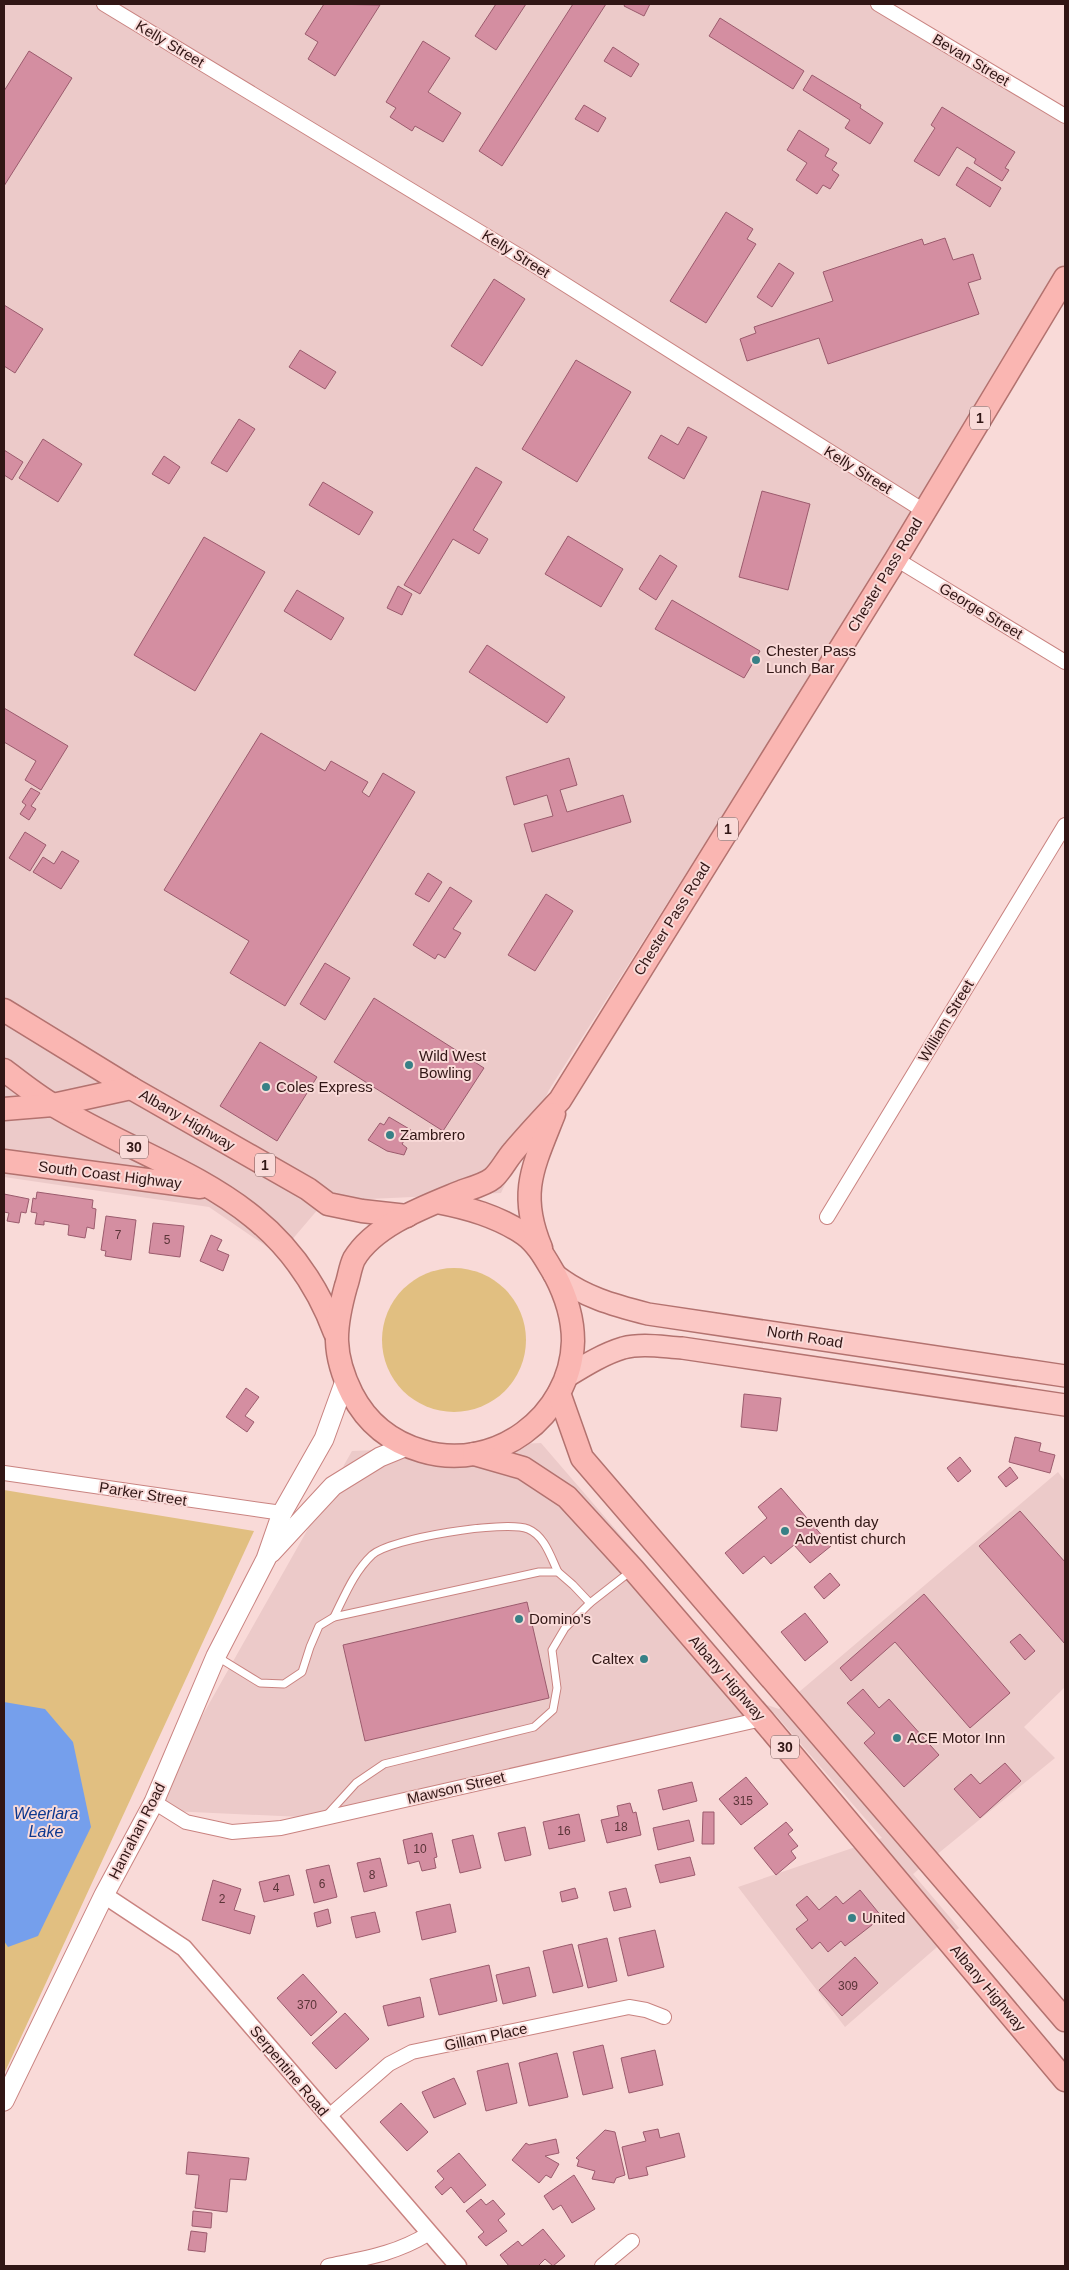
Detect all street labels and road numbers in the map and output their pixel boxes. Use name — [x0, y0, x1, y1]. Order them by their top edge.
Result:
street label: Kelly Street — [133, 17, 208, 71]
street label: Bevan Street — [930, 30, 1014, 90]
street label: Kelly Street — [479, 226, 554, 282]
road number: 1 — [970, 406, 990, 429]
street label: Kelly Street — [821, 442, 896, 498]
street label: Chester Pass Road — [844, 515, 925, 635]
street label: George Street — [936, 579, 1027, 643]
road number: 1 — [718, 818, 738, 841]
street label: Chester Pass Road — [630, 859, 713, 978]
street label: William Street — [914, 976, 977, 1065]
street label: Albany Highway — [136, 1085, 239, 1154]
road number: 30 — [120, 1136, 148, 1158]
road number: 1 — [255, 1154, 275, 1176]
street label: South Coast Highway — [37, 1157, 183, 1192]
street label: North Road — [766, 1322, 844, 1351]
street label: Parker Street — [98, 1478, 189, 1509]
street label: Albany Highway — [686, 1632, 769, 1724]
road number: 30 — [771, 1735, 799, 1758]
street label: Mawson Street — [405, 1768, 507, 1807]
street label: Hanrahan Road — [105, 1780, 168, 1882]
street label: Albany Highway — [947, 1941, 1030, 2035]
street label: Gillam Place — [443, 2019, 529, 2054]
street label: Serpentine Road — [247, 2022, 332, 2119]

